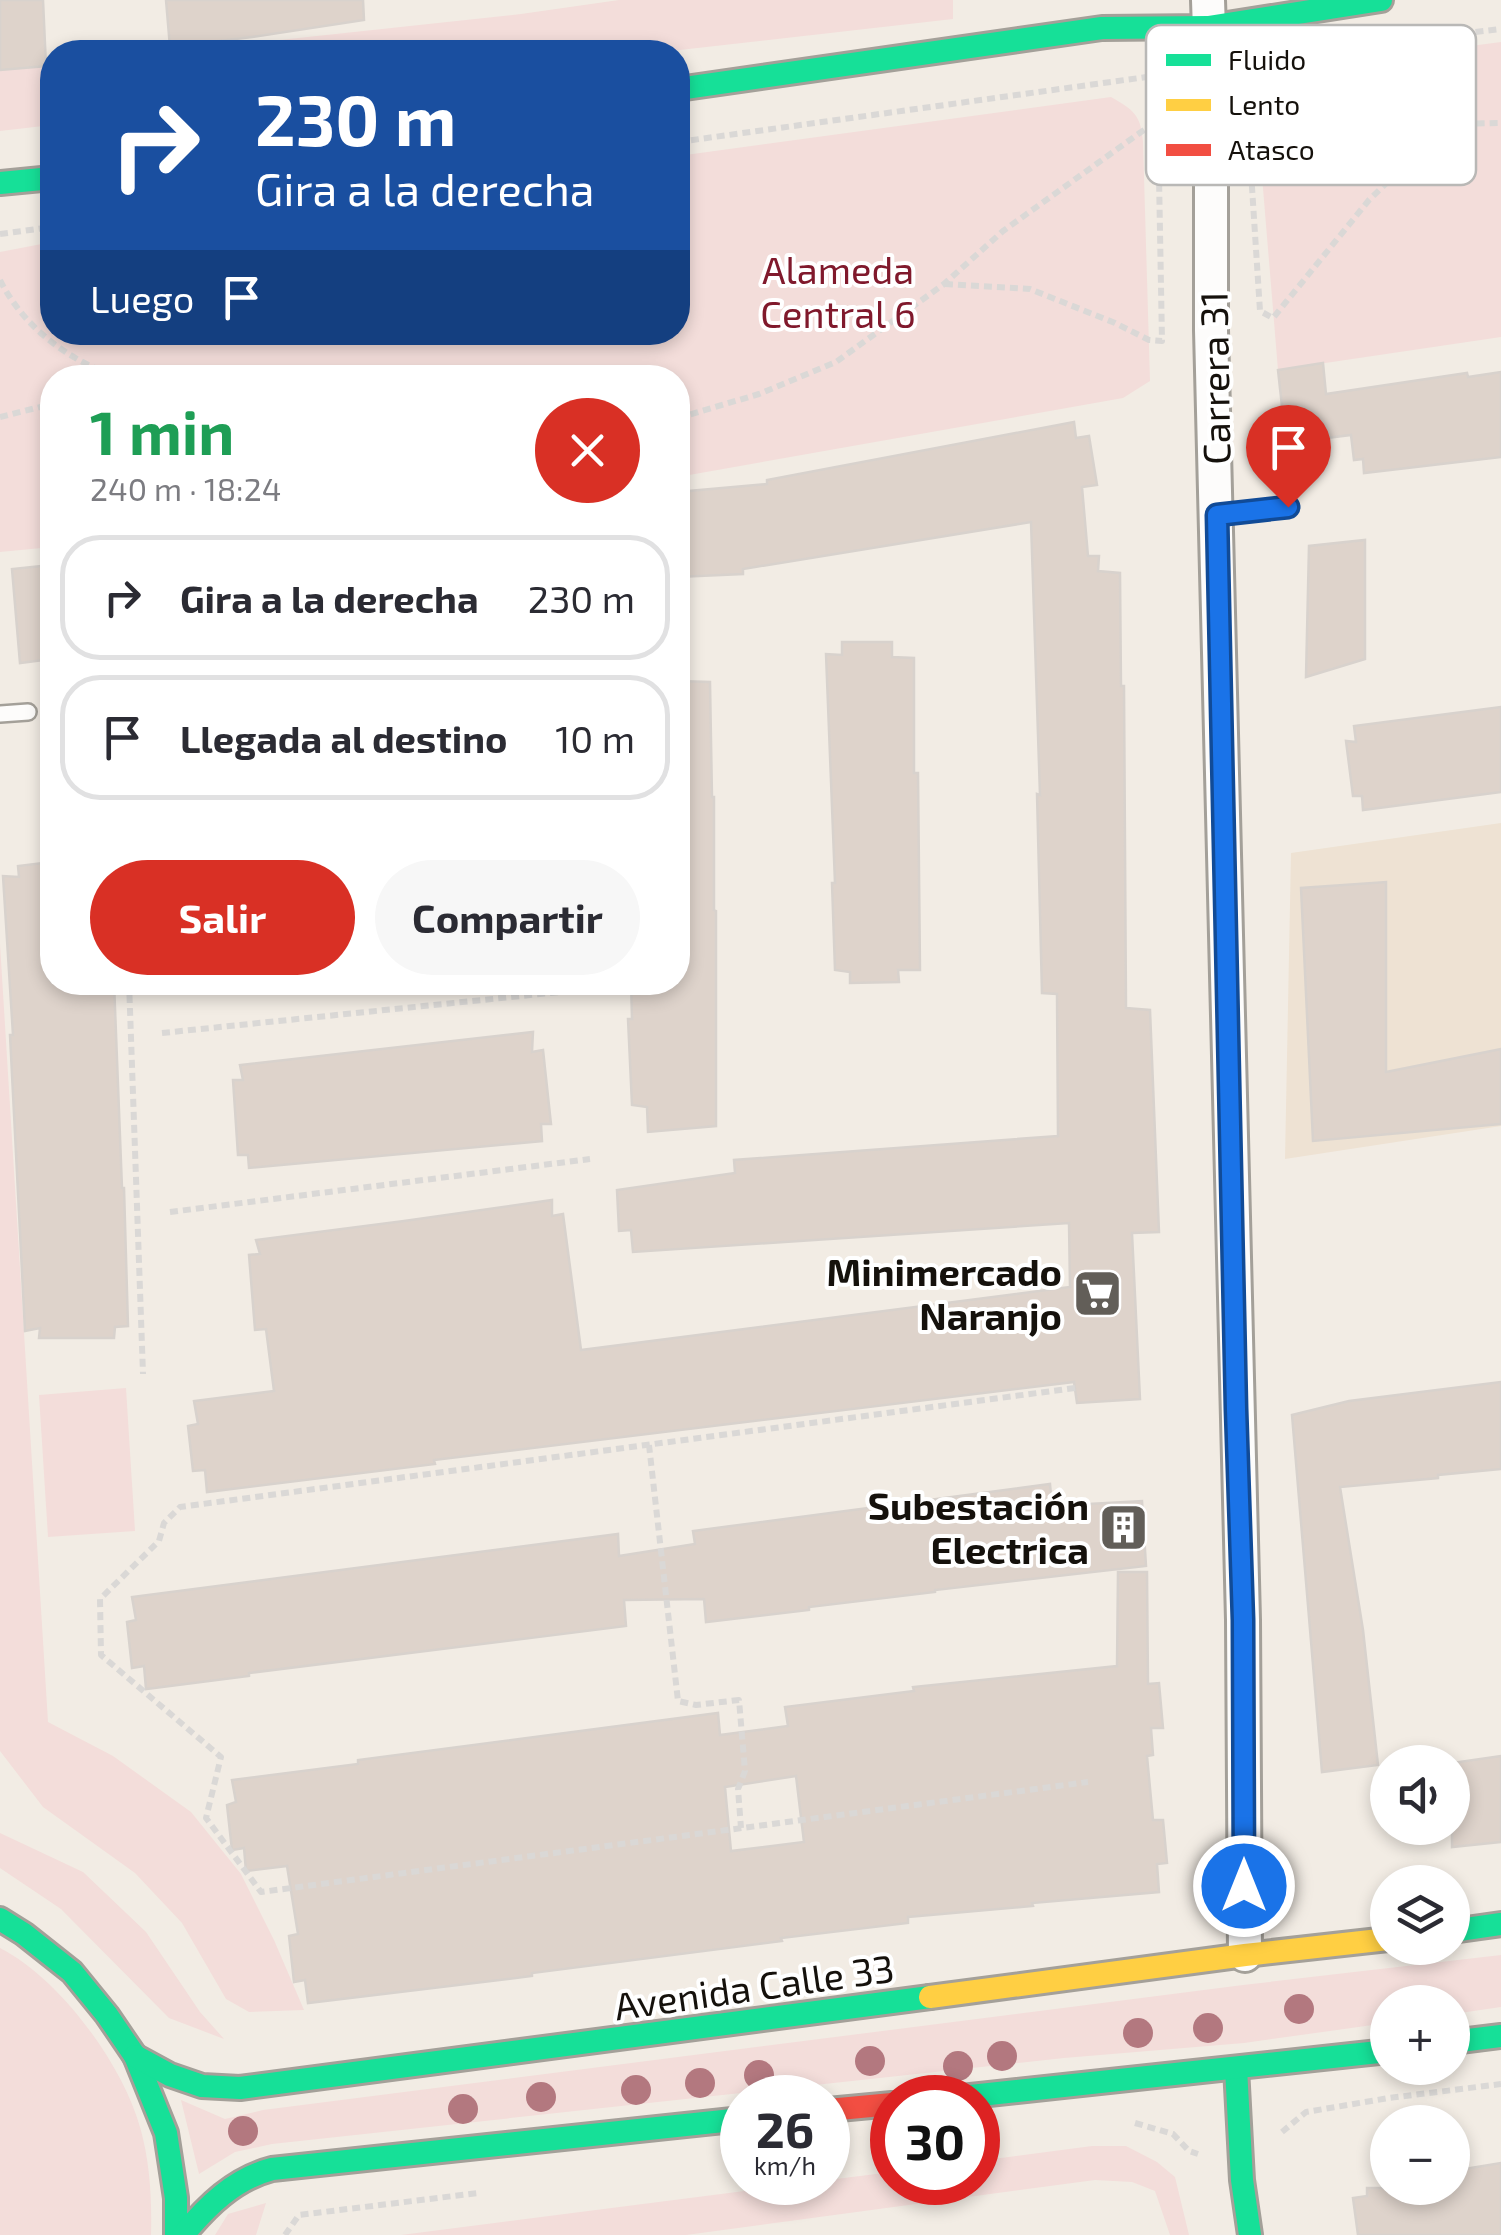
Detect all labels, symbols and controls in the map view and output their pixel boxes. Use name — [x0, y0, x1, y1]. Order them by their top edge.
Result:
legend — [1146, 25, 1476, 185]
text: Fluido — [1228, 42, 1306, 76]
text: 230 m — [255, 76, 456, 160]
icon: right — [90, 80, 220, 210]
text: Lento — [1228, 87, 1300, 121]
text: Atasco — [1228, 132, 1315, 166]
text: Gira a la derecha — [255, 161, 594, 215]
park label: Alameda Central 6 — [760, 246, 916, 336]
icon: arrive — [214, 270, 269, 325]
text: Luego — [90, 275, 194, 321]
street label: Carrera 31 — [1189, 291, 1239, 465]
text: 1 min — [90, 395, 234, 467]
button: close — [535, 398, 640, 503]
pin — [1246, 405, 1331, 508]
icon: arrive — [1261, 420, 1316, 475]
text: 240 m · 18:24 — [90, 469, 281, 507]
icon: right — [95, 570, 150, 625]
text: Gira a la derecha — [180, 575, 479, 621]
text: 230 m — [528, 575, 635, 621]
icon: arrive — [95, 710, 150, 765]
text: Llegada al destino — [180, 715, 508, 761]
text: 10 m — [555, 715, 635, 761]
button: Salir — [90, 860, 355, 975]
button: Compartir — [375, 860, 640, 975]
place label: Minimercado Naranjo — [826, 1248, 1062, 1338]
supermarket icon: Minimercado Naranjo — [1071, 1267, 1123, 1319]
place label: Subestación Electrica — [868, 1482, 1089, 1572]
building icon: Subestación Electrica — [1098, 1501, 1150, 1553]
map controls — [1370, 1745, 1470, 2205]
button: sound — [1370, 1745, 1470, 1845]
position arrow — [1192, 1834, 1296, 1938]
button: layers — [1370, 1865, 1470, 1965]
street label: Avenida Calle 33 — [611, 1944, 897, 2028]
button: + — [1370, 1985, 1470, 2085]
speed limit sign: 30 — [870, 2075, 1000, 2205]
text: 26 — [756, 2098, 814, 2158]
button: − — [1370, 2105, 1470, 2205]
text: km/h — [754, 2150, 816, 2180]

